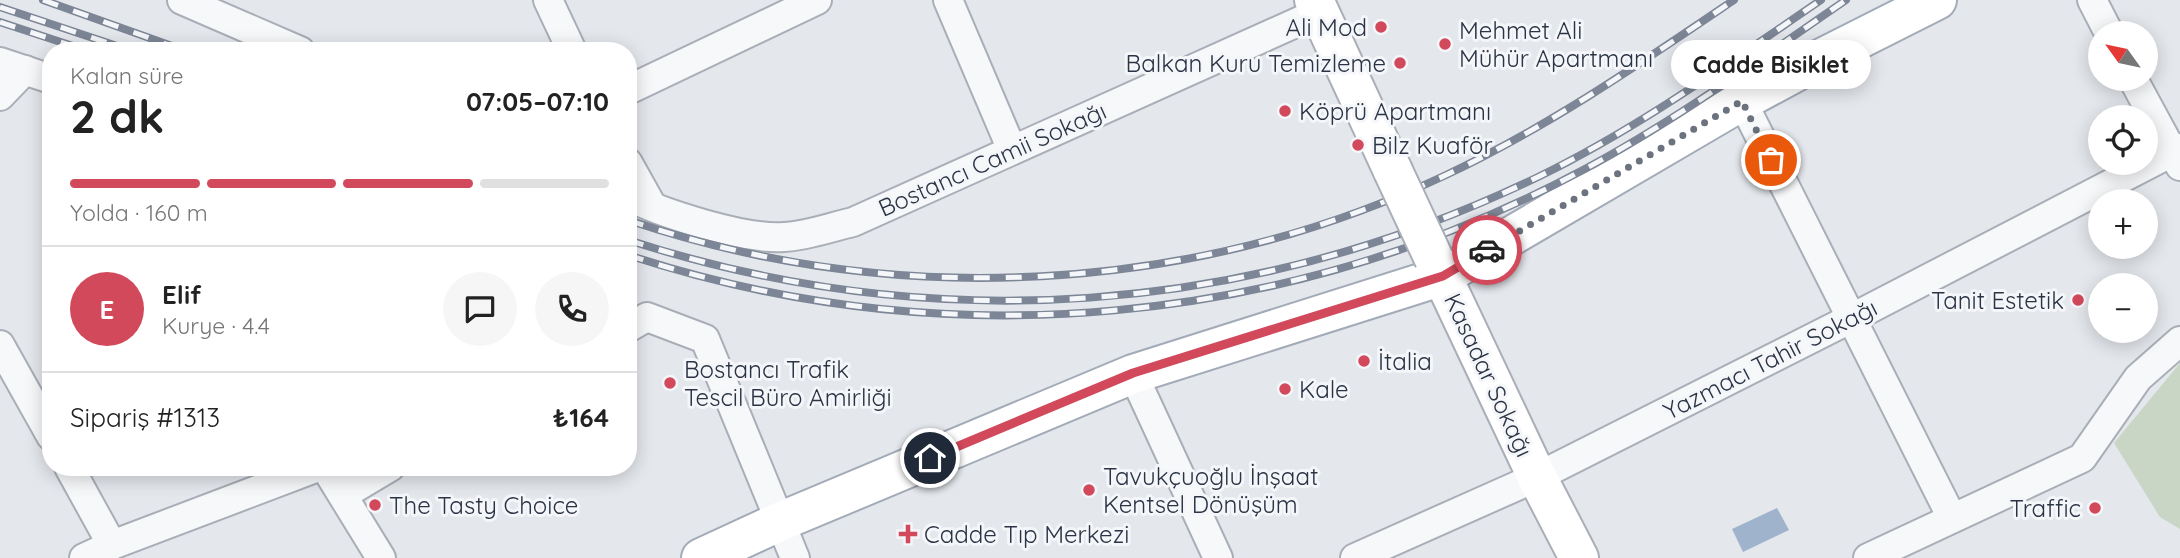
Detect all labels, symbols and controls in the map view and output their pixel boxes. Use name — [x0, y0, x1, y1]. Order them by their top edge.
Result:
place label: Ali Mod — [1285, 12, 1367, 42]
place label: Mehmet Ali Mühür Apartmanı — [1459, 15, 1653, 73]
marker: Ali Mod — [1373, 19, 1389, 35]
north arrow — [2088, 21, 2158, 91]
map controls — [2088, 21, 2158, 343]
marker: Mehmet Ali Mühür Apartmanı — [1437, 36, 1453, 52]
callout: Cadde Bisiklet — [1671, 41, 1871, 90]
place label: Balkan Kuru Temizleme — [1126, 48, 1386, 78]
text: Cadde Bisiklet — [1693, 50, 1849, 79]
marker: Balkan Kuru Temizleme — [1392, 55, 1408, 71]
text: Kalan süre — [70, 61, 183, 90]
text: 07:05–07:10 — [466, 85, 609, 118]
text: 2 dk — [70, 87, 164, 145]
street label: Bostancı Camii Sokağı — [873, 95, 1111, 223]
place label: Köprü Apartmanı — [1299, 96, 1491, 126]
marker: Köprü Apartmanı — [1277, 103, 1293, 119]
button: locate — [2088, 105, 2158, 175]
place label: Bilz Kuaför — [1372, 130, 1493, 160]
pin — [1741, 130, 1801, 190]
marker: Bilz Kuaför — [1350, 137, 1366, 153]
icon: bag — [1752, 141, 1790, 179]
button: + — [2088, 189, 2158, 259]
text: Yolda · 160 m — [70, 198, 208, 227]
courier — [1452, 215, 1522, 285]
icon: car — [1468, 231, 1506, 269]
button: chat — [443, 272, 517, 346]
button: phone — [535, 272, 609, 346]
button: − — [2088, 273, 2158, 343]
text: Elif — [162, 278, 201, 311]
place label: Tanit Estetik — [1931, 285, 2064, 315]
street label: Kasadar Sokağı — [1438, 288, 1540, 462]
street label: Yazmacı Tahir Sokağı — [1658, 292, 1882, 426]
marker: Tanit Estetik — [2070, 292, 2086, 308]
text: E — [100, 293, 114, 326]
text: Kurye · 4.4 — [162, 311, 270, 340]
place label: İtalia — [1378, 346, 1432, 376]
marker: İtalia — [1356, 353, 1372, 369]
place label: Bostancı Trafik Tescil Büro Amirliği — [684, 354, 892, 412]
place label: Kale — [1299, 374, 1349, 404]
marker: Bostancı Trafik Tescil Büro Amirliği — [662, 375, 678, 391]
marker: Kale — [1277, 381, 1293, 397]
text: Sipariş #1313 — [70, 401, 220, 434]
text: ₺164 — [553, 401, 609, 434]
pin — [900, 428, 960, 488]
icon: home — [911, 439, 949, 477]
place label: Tavukçuoğlu İnşaat Kentsel Dönüşüm — [1103, 461, 1318, 519]
marker: Tavukçuoğlu İnşaat Kentsel Dönüşüm — [1081, 482, 1097, 498]
place label: The Tasty Choice — [389, 490, 578, 520]
place label: Traffic — [2010, 493, 2081, 523]
marker: The Tasty Choice — [367, 497, 383, 513]
marker: Traffic — [2087, 500, 2103, 516]
place label: Cadde Tıp Merkezi — [924, 519, 1129, 549]
marker: Cadde Tıp Merkezi — [898, 524, 918, 544]

